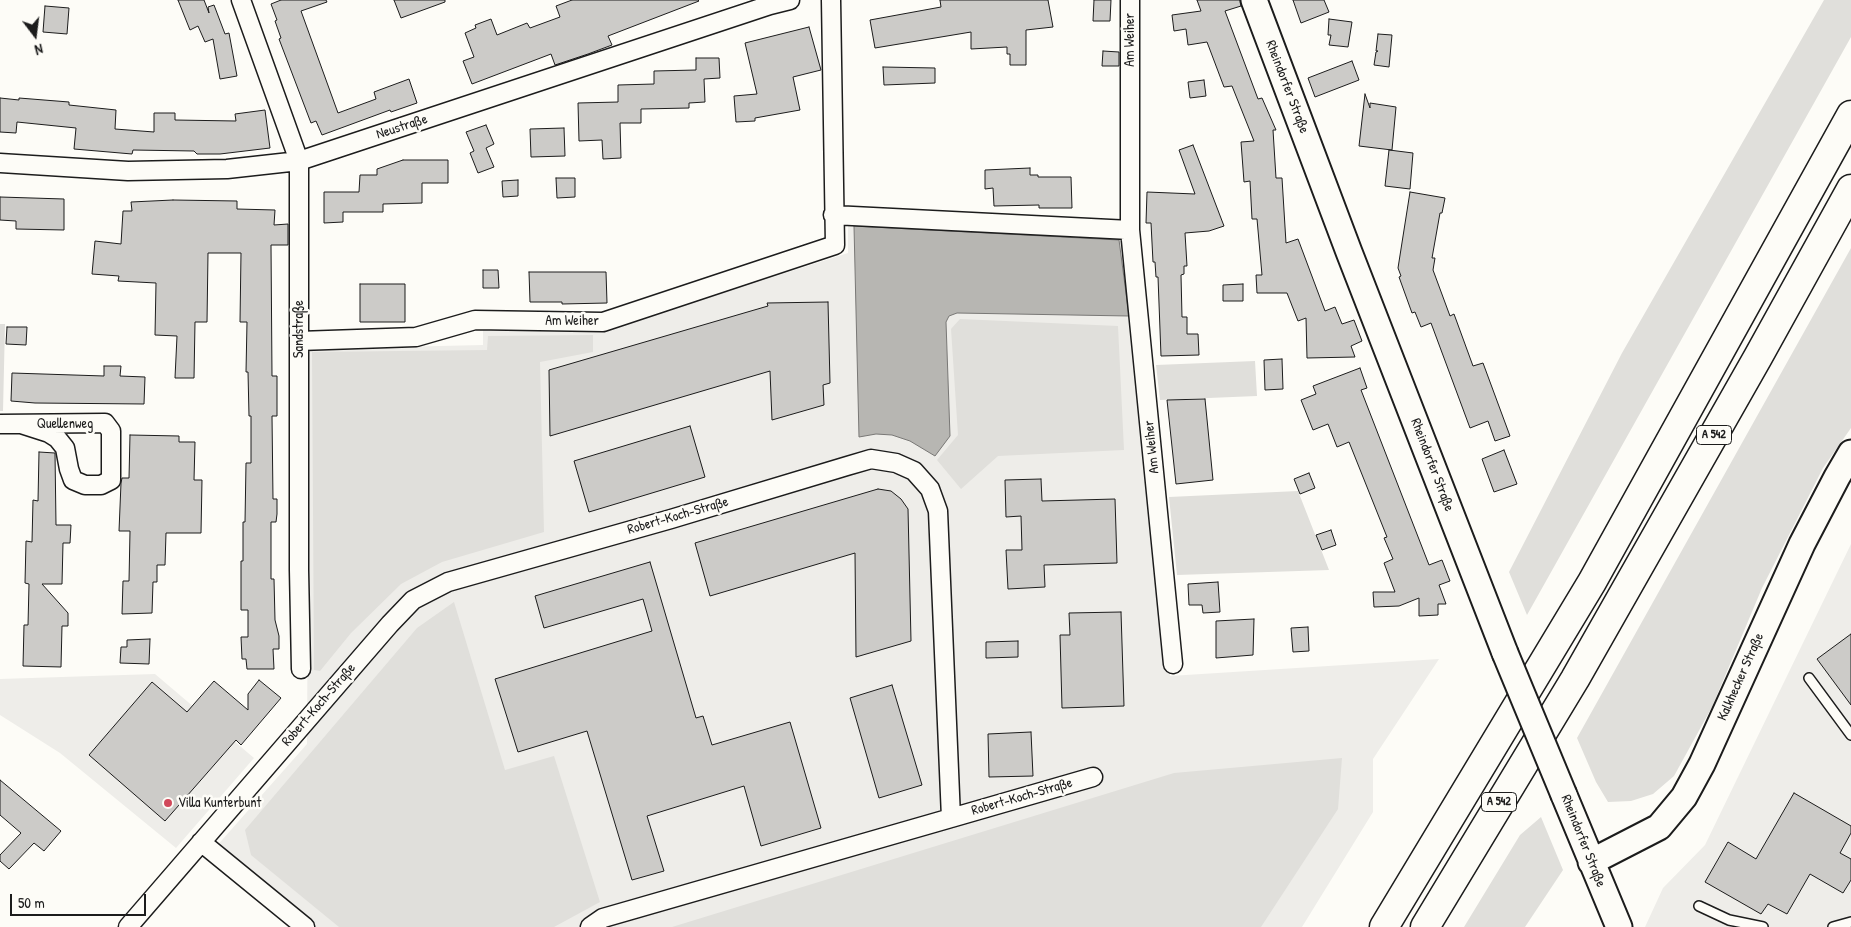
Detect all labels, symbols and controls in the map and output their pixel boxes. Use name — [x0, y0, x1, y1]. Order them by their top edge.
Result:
north arrow — [10, 10, 60, 60]
street label: Am Weiher — [1122, 13, 1138, 67]
street label: Rheindorfer Straße — [1262, 38, 1312, 136]
text: N — [33, 40, 45, 60]
street label: Neustraße — [374, 111, 430, 143]
street label: Sandstraße — [291, 300, 307, 358]
street label: Am Weiher — [545, 313, 599, 329]
street label: Quellenweg — [37, 416, 93, 432]
street label: Rheindorfer Straße — [1407, 416, 1457, 514]
street label: Am Weiher — [1141, 419, 1163, 475]
road number: A 542 — [1696, 426, 1732, 444]
street label: Robert-Koch-Straße — [626, 494, 730, 538]
street label: Kalkhecker Straße — [1714, 631, 1768, 723]
street label: Robert-Koch-Straße — [278, 660, 360, 750]
street label: Robert-Koch-Straße — [970, 775, 1074, 819]
road number: A 542 — [1482, 792, 1516, 812]
street label: Rheindorfer Straße — [1557, 792, 1609, 890]
place label: Villa Kunterbunt — [178, 795, 261, 811]
marker: Villa Kunterbunt — [162, 797, 174, 809]
scale bar — [12, 884, 149, 916]
text: 50 m — [18, 892, 45, 913]

